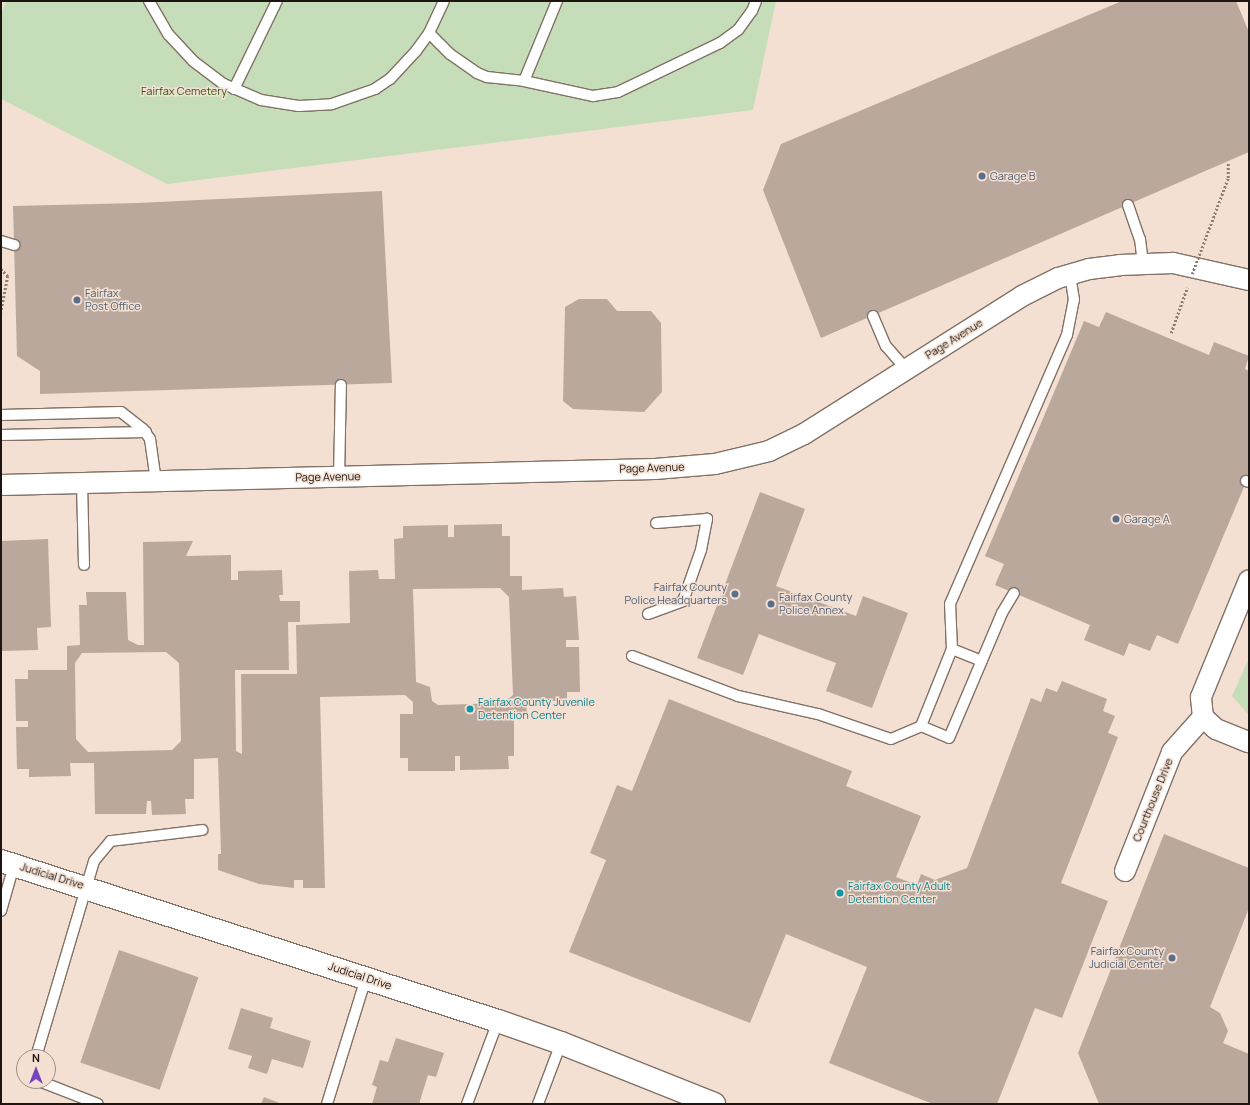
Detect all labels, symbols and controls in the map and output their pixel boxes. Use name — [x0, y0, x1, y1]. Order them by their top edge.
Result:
park label: Fairfax Cemetery — [141, 84, 227, 98]
place label: Garage B — [990, 169, 1036, 183]
marker: Garage B — [977, 171, 987, 181]
place label: Fairfax Post Office — [85, 287, 141, 313]
marker: Fairfax Post Office — [72, 295, 82, 305]
street label: Page Avenue — [923, 316, 985, 362]
street label: Page Avenue — [619, 460, 685, 476]
street label: Page Avenue — [295, 470, 361, 484]
place label: Garage A — [1124, 512, 1170, 526]
marker: Garage A — [1111, 514, 1121, 524]
place label: Fairfax County Police Headquarters — [624, 581, 727, 607]
marker: Fairfax County Police Headquarters — [730, 589, 740, 599]
place label: Fairfax County Police Annex — [779, 591, 852, 617]
marker: Fairfax County Police Annex — [766, 599, 776, 609]
place label: Fairfax County Juvenile Detention Center — [478, 696, 595, 722]
marker: Fairfax County Juvenile Detention Center — [465, 704, 475, 714]
street label: Courthouse Drive — [1130, 756, 1176, 844]
street label: Judicial Drive — [19, 860, 85, 892]
place label: Fairfax County Adult Detention Center — [848, 880, 950, 906]
marker: Fairfax County Adult Detention Center — [835, 888, 845, 898]
place label: Fairfax County Judicial Center — [1089, 945, 1164, 971]
marker: Fairfax County Judicial Center — [1167, 953, 1177, 963]
street label: Judicial Drive — [327, 960, 393, 992]
north arrow — [16, 1049, 56, 1089]
text: N — [32, 1050, 40, 1065]

